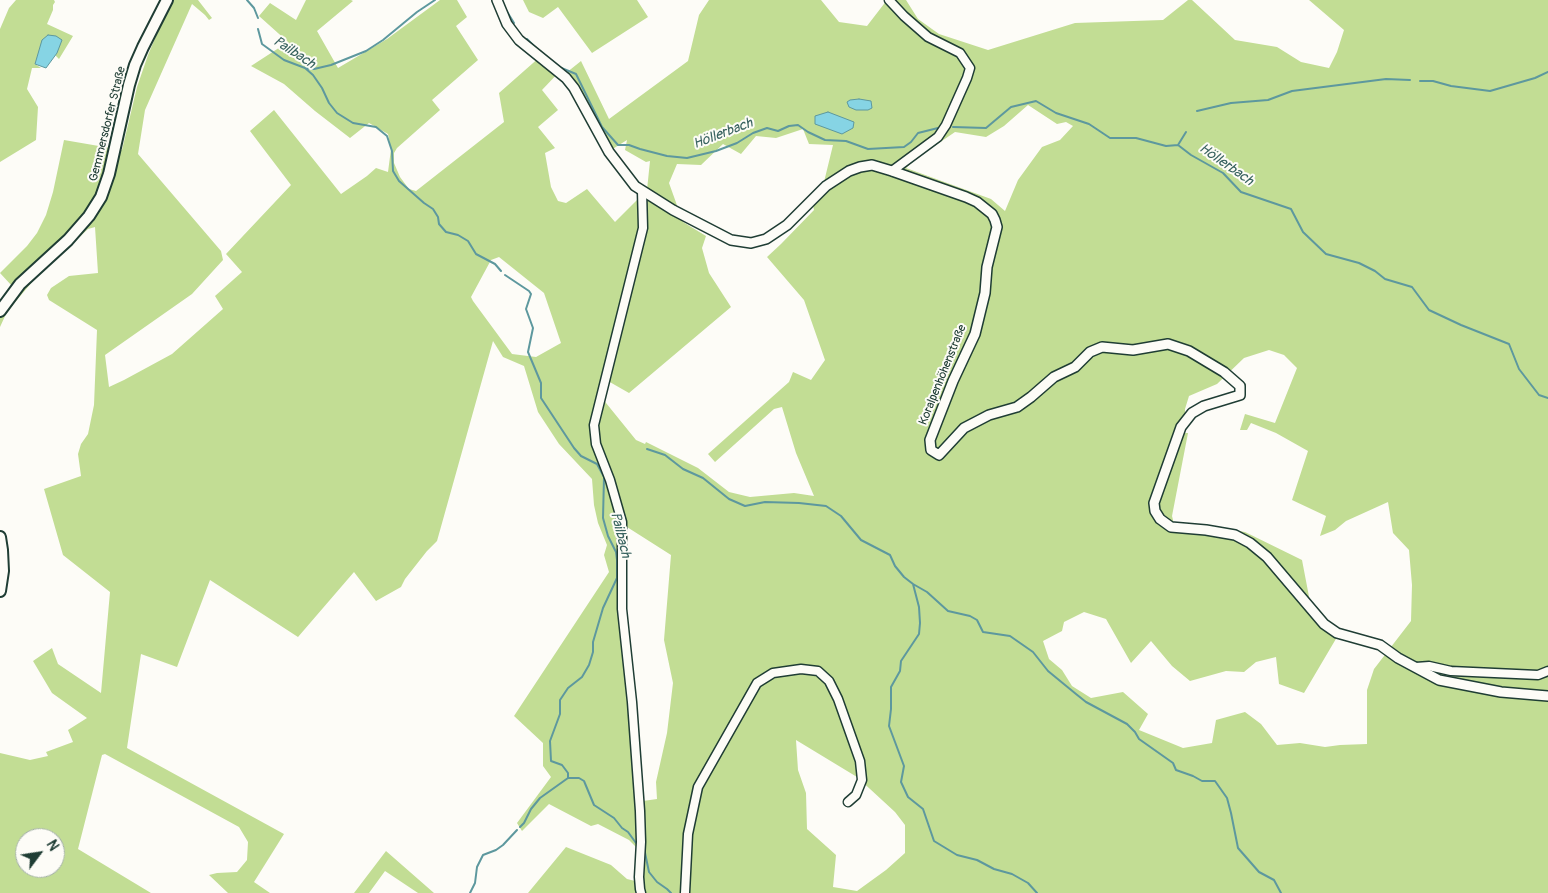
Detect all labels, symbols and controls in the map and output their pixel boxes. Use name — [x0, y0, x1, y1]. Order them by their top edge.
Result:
water label: Pailbach — [270, 33, 318, 73]
street label: Gemmersdorfer Straße — [87, 65, 129, 183]
water label: Höllerbach — [691, 115, 755, 153]
water label: Höllerbach — [1196, 140, 1256, 190]
street label: Koralpenhöhenstraße — [916, 323, 970, 427]
water label: Pailbach — [606, 510, 634, 560]
north arrow — [15, 828, 65, 878]
text: N — [43, 837, 62, 854]

